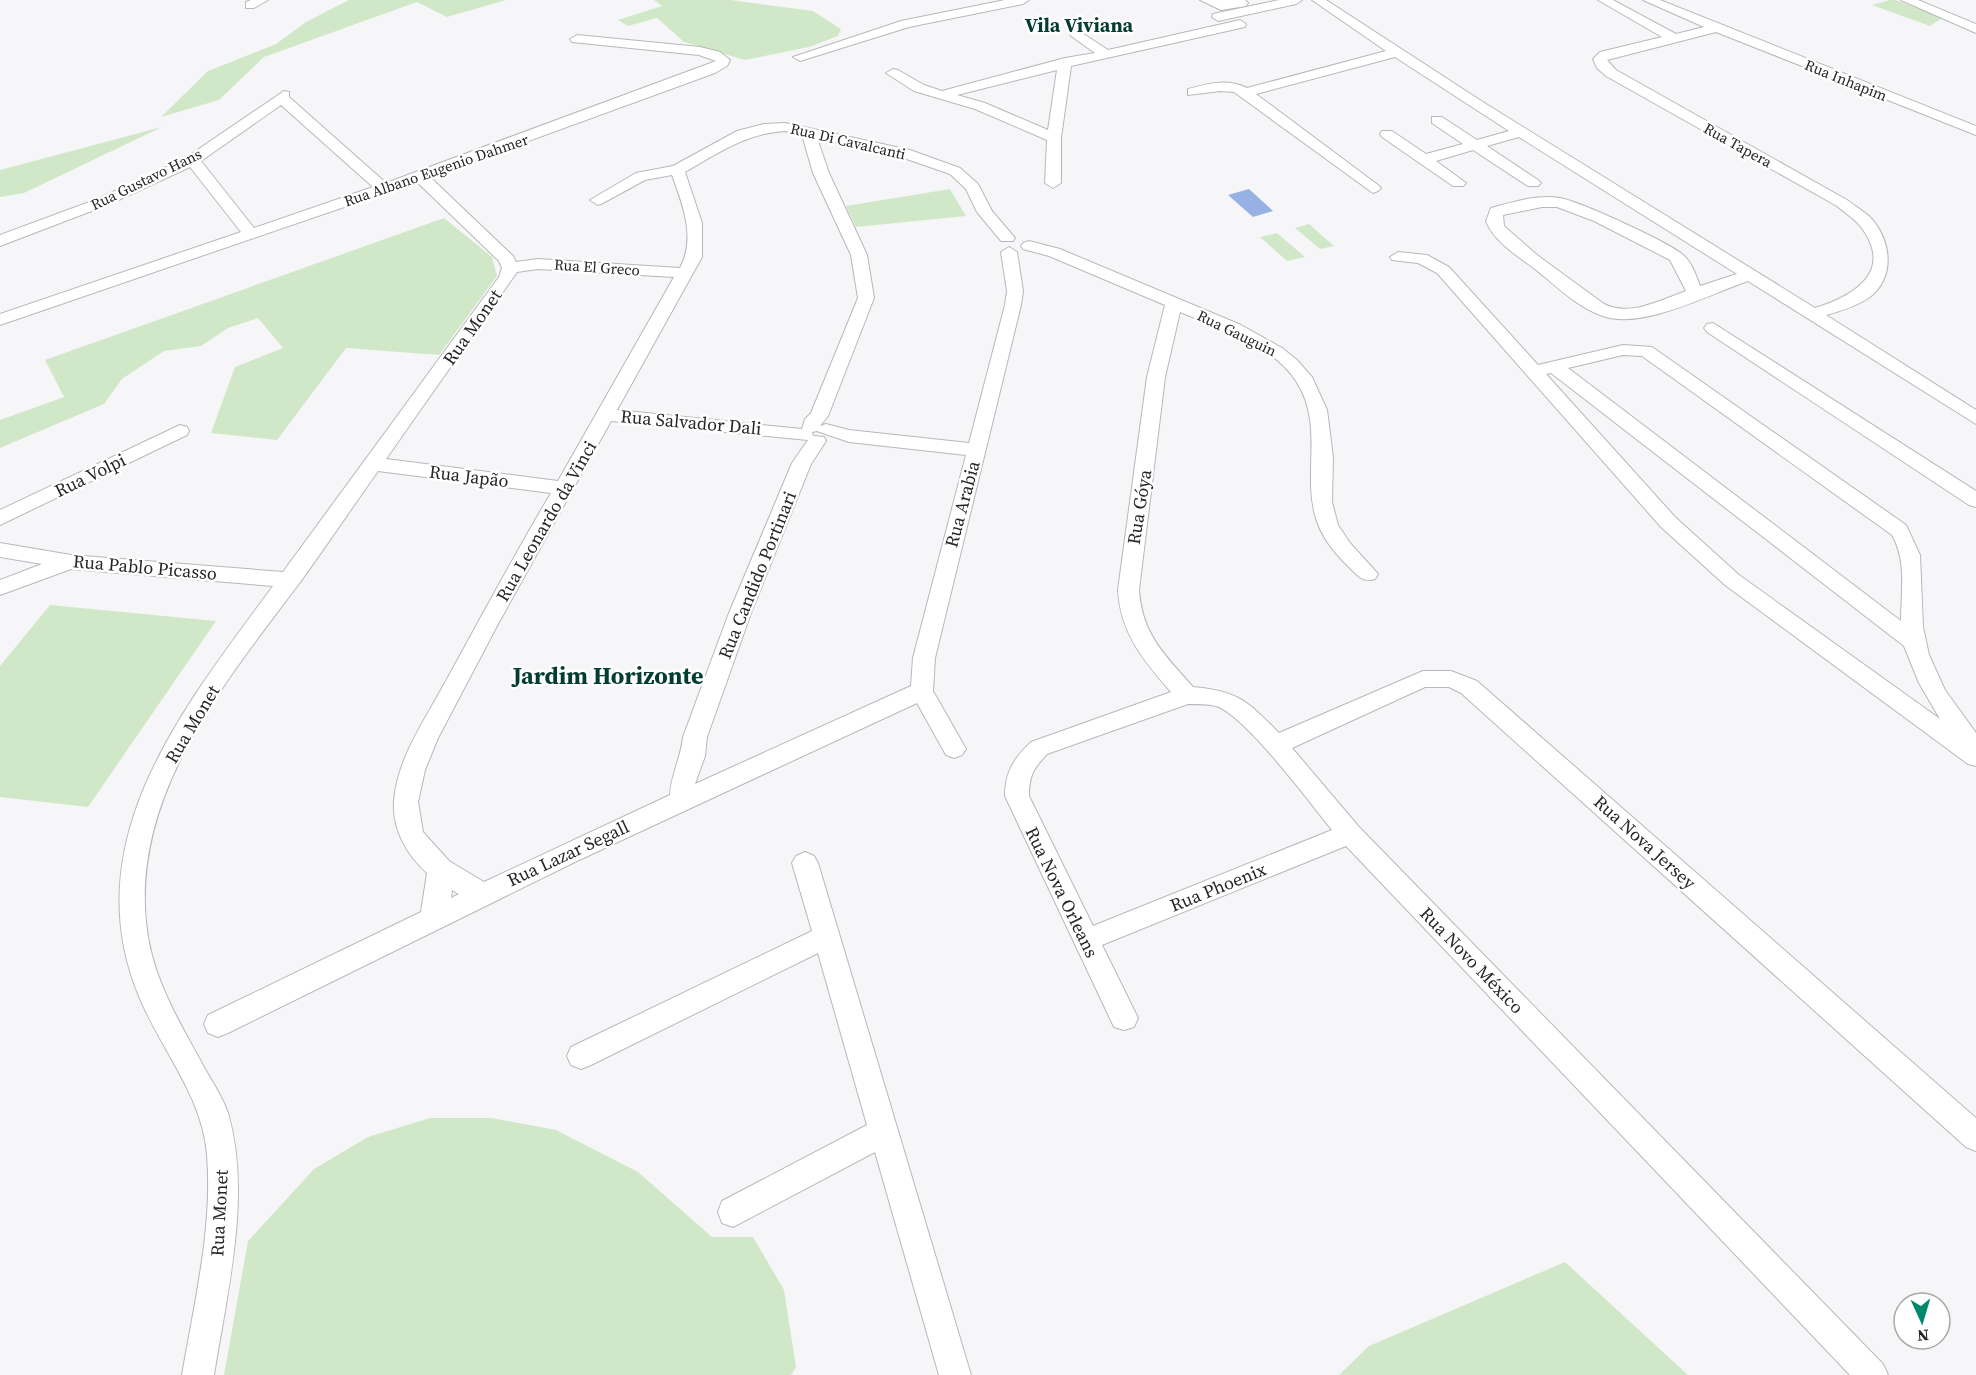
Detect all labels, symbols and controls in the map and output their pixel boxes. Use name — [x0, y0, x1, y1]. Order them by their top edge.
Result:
district label: Vila Viviana — [1025, 11, 1134, 39]
street label: Rua Inhapim — [1802, 54, 1891, 106]
street label: Rua Di Cavalcanti — [788, 118, 908, 164]
street label: Rua Tapera — [1700, 118, 1776, 173]
street label: Rua Albano Eugenio Dahmer — [341, 128, 532, 211]
street label: Rua Gustavo Hans — [87, 143, 205, 215]
street label: Rua El Greco — [553, 254, 641, 280]
street label: Rua Monet — [437, 284, 507, 370]
street label: Rua Gauguin — [1194, 305, 1280, 361]
street label: Rua Salvador Dali — [619, 403, 763, 441]
street label: Rua Leonardo da Vinci — [490, 436, 602, 606]
street label: Rua Volpi — [50, 447, 130, 503]
street label: Rua Arabia — [938, 457, 986, 550]
street label: Rua Japão — [428, 459, 510, 493]
street label: Rua Góya — [1121, 467, 1157, 546]
street label: Rua Candido Portinari — [712, 487, 802, 663]
street label: Rua Pablo Picasso — [72, 548, 218, 586]
district label: Jardim Horizonte — [510, 659, 704, 692]
street label: Rua Monet — [159, 680, 225, 768]
street label: Rua Nova Jersey — [1589, 789, 1702, 895]
street label: Rua Lazar Segall — [503, 814, 633, 892]
street label: Rua Nova Orleans — [1019, 822, 1105, 962]
street label: Rua Phoenix — [1166, 856, 1270, 918]
street label: Rua Novo México — [1415, 901, 1530, 1019]
street label: Rua Monet — [204, 1169, 234, 1257]
north arrow — [1892, 1291, 1952, 1351]
text: N — [1916, 1325, 1930, 1347]

